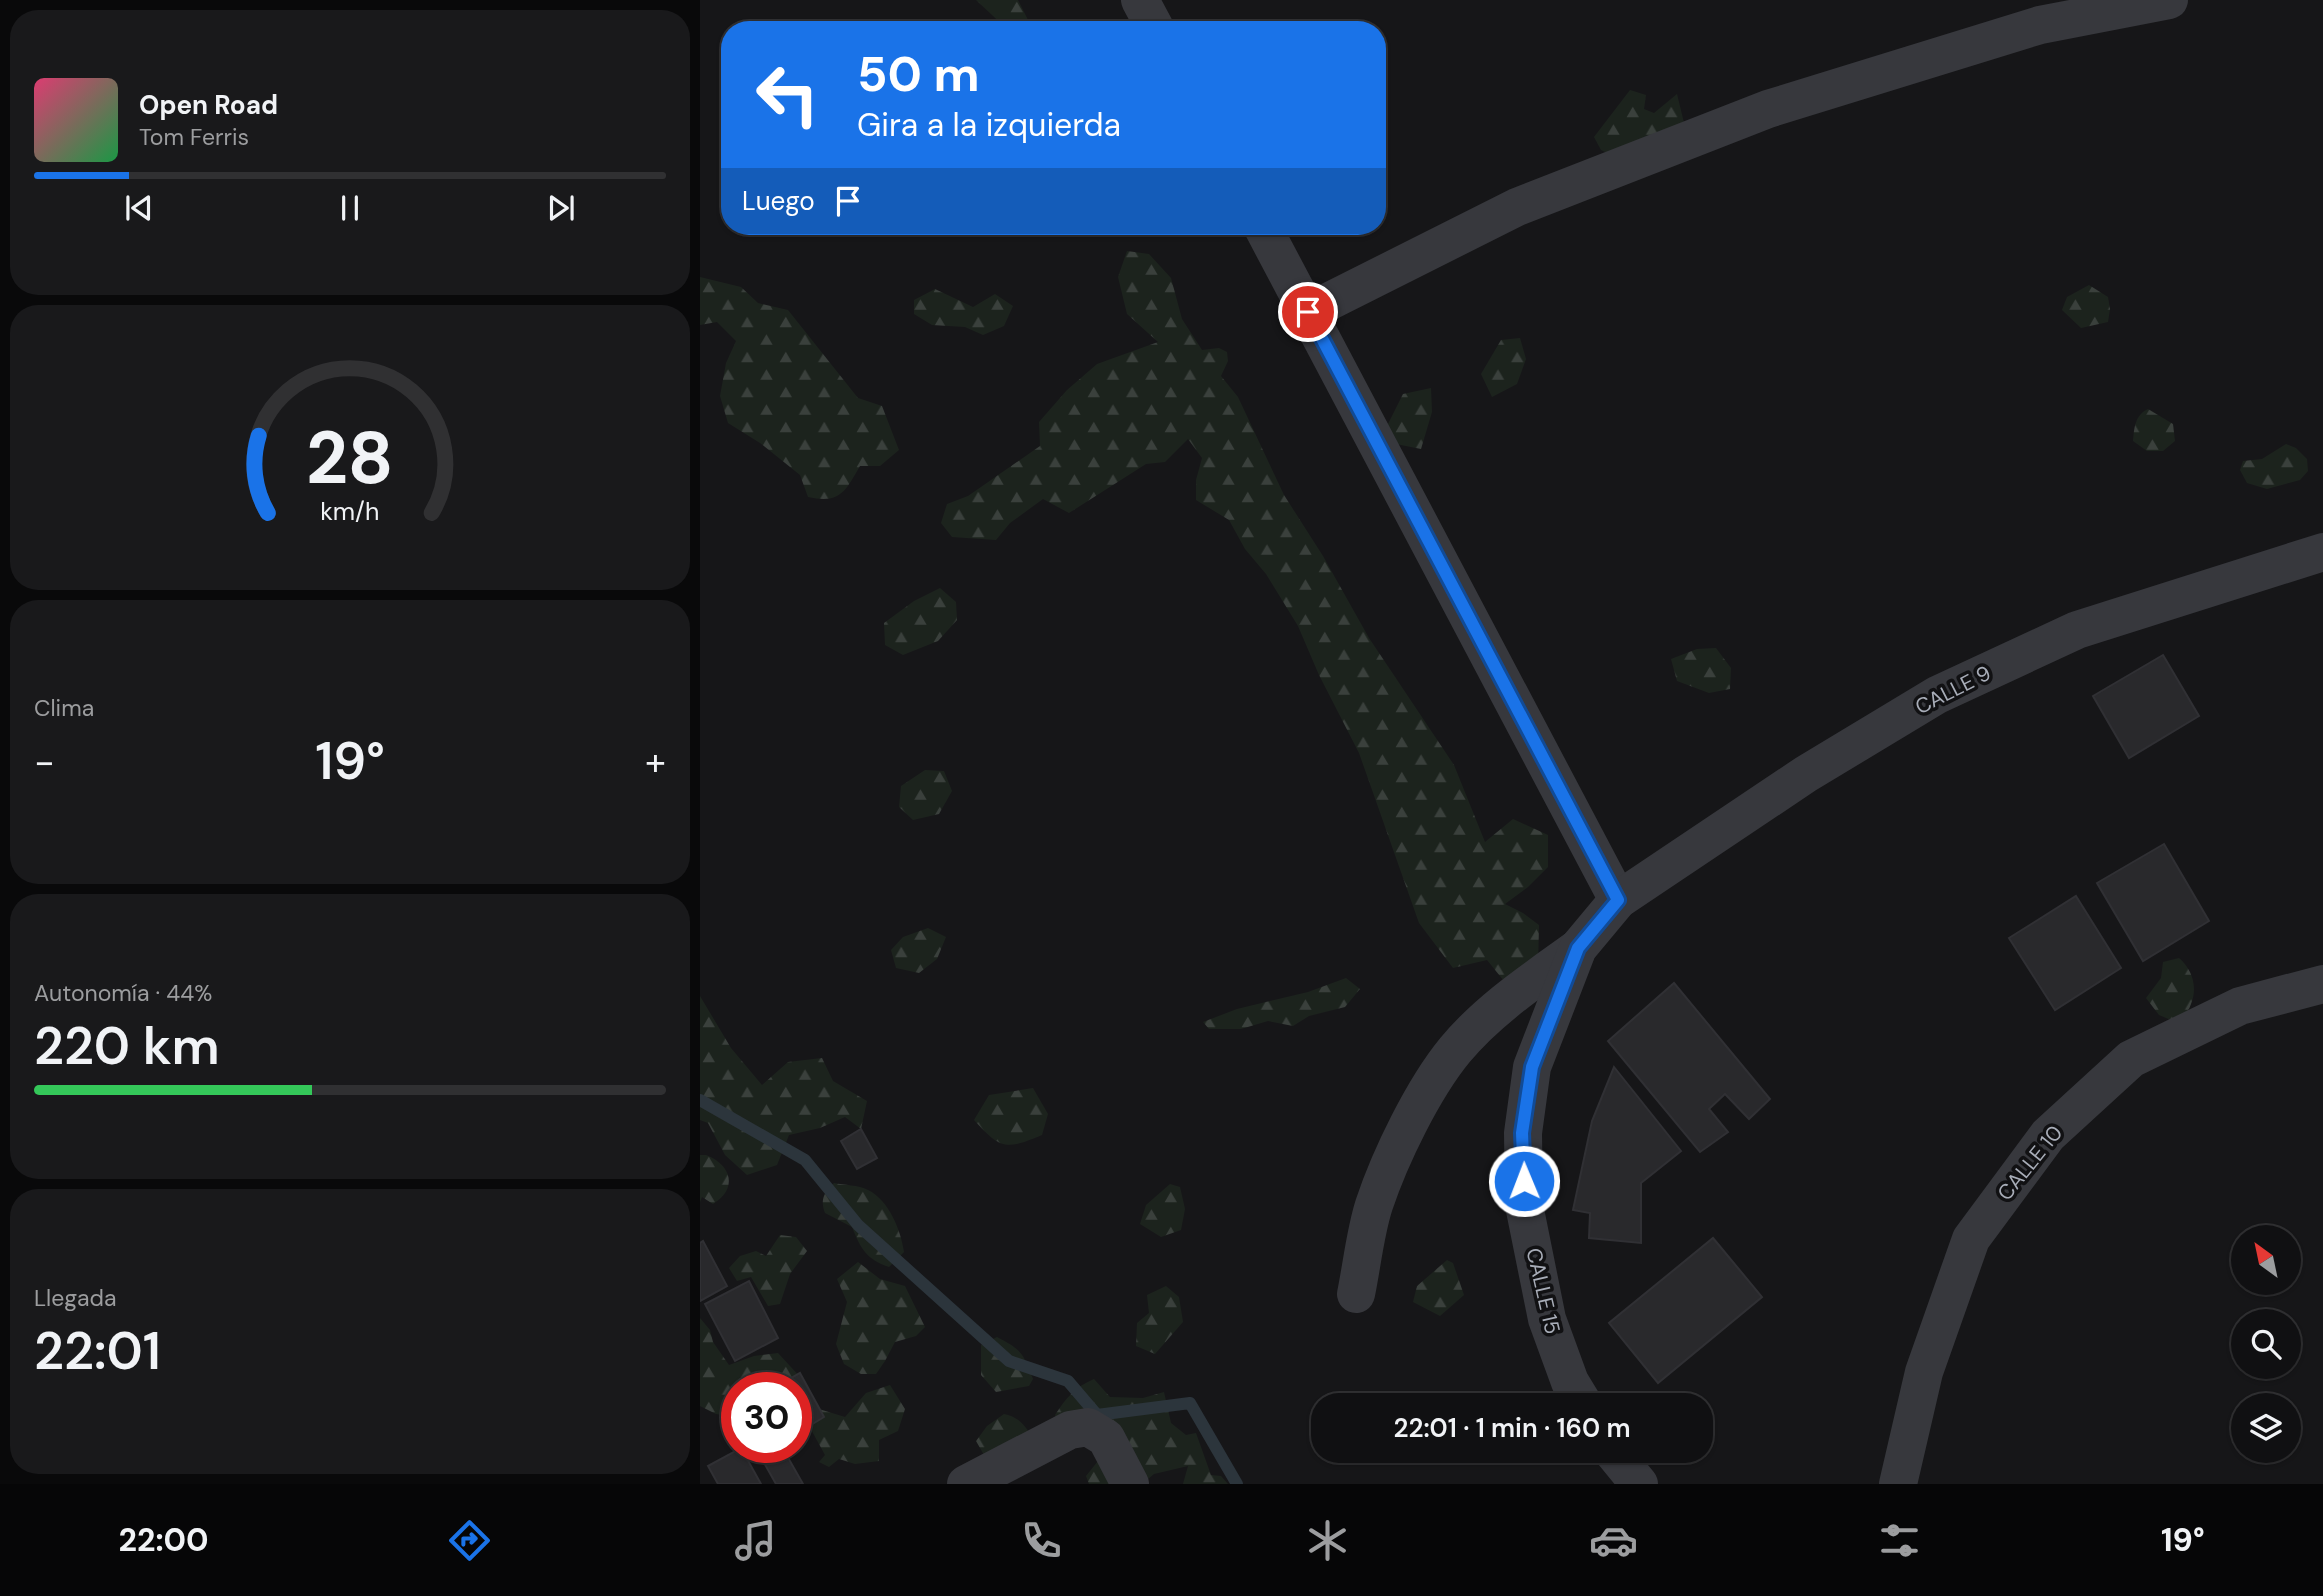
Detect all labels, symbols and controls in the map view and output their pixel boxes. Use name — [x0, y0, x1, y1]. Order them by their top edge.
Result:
text: 50 m — [857, 42, 980, 106]
icon: left — [742, 49, 833, 140]
text: Open Road — [139, 88, 278, 122]
text: Gira a la izquierda — [857, 104, 1121, 146]
text: Tom Ferris — [139, 122, 249, 152]
icon: arrive — [829, 182, 867, 220]
text: Luego — [742, 184, 815, 218]
icon: previous — [120, 189, 158, 227]
icon: pause — [331, 189, 369, 227]
icon: next — [542, 189, 580, 227]
pin — [1278, 282, 1338, 342]
icon: arrive — [1289, 293, 1327, 331]
text: 28 — [306, 412, 394, 507]
text: km/h — [320, 495, 380, 528]
street label: CALLE 9 — [1910, 659, 1996, 721]
text: Clima — [34, 693, 94, 723]
text: 19° — [315, 727, 385, 795]
text: − — [34, 737, 55, 787]
text: + — [645, 737, 666, 787]
text: Autonomía · 44% — [34, 978, 212, 1008]
text: 220 km — [34, 1012, 220, 1080]
street label: CALLE 10 — [1991, 1120, 2069, 1206]
position arrow — [1487, 1144, 1561, 1218]
north arrow — [2231, 1225, 2301, 1295]
map controls — [2231, 1225, 2301, 1463]
street label: CALLE 15 — [1520, 1245, 1566, 1337]
text: Llegada — [34, 1283, 117, 1313]
button: search — [2231, 1309, 2301, 1379]
text: 22:01 — [34, 1317, 161, 1385]
speed limit sign: 30 — [721, 1372, 812, 1463]
button: layers — [2231, 1393, 2301, 1463]
text: 22:01 · 1 min · 160 m — [1393, 1411, 1631, 1445]
icon: directions — [445, 1516, 494, 1565]
icon: music — [731, 1516, 780, 1565]
icon: phone — [1017, 1516, 1066, 1565]
icon: climate — [1303, 1516, 1352, 1565]
icon: car — [1589, 1516, 1638, 1565]
icon: filters — [1875, 1516, 1924, 1565]
text: 22:00 — [118, 1519, 209, 1561]
text: 19° — [2161, 1519, 2205, 1561]

